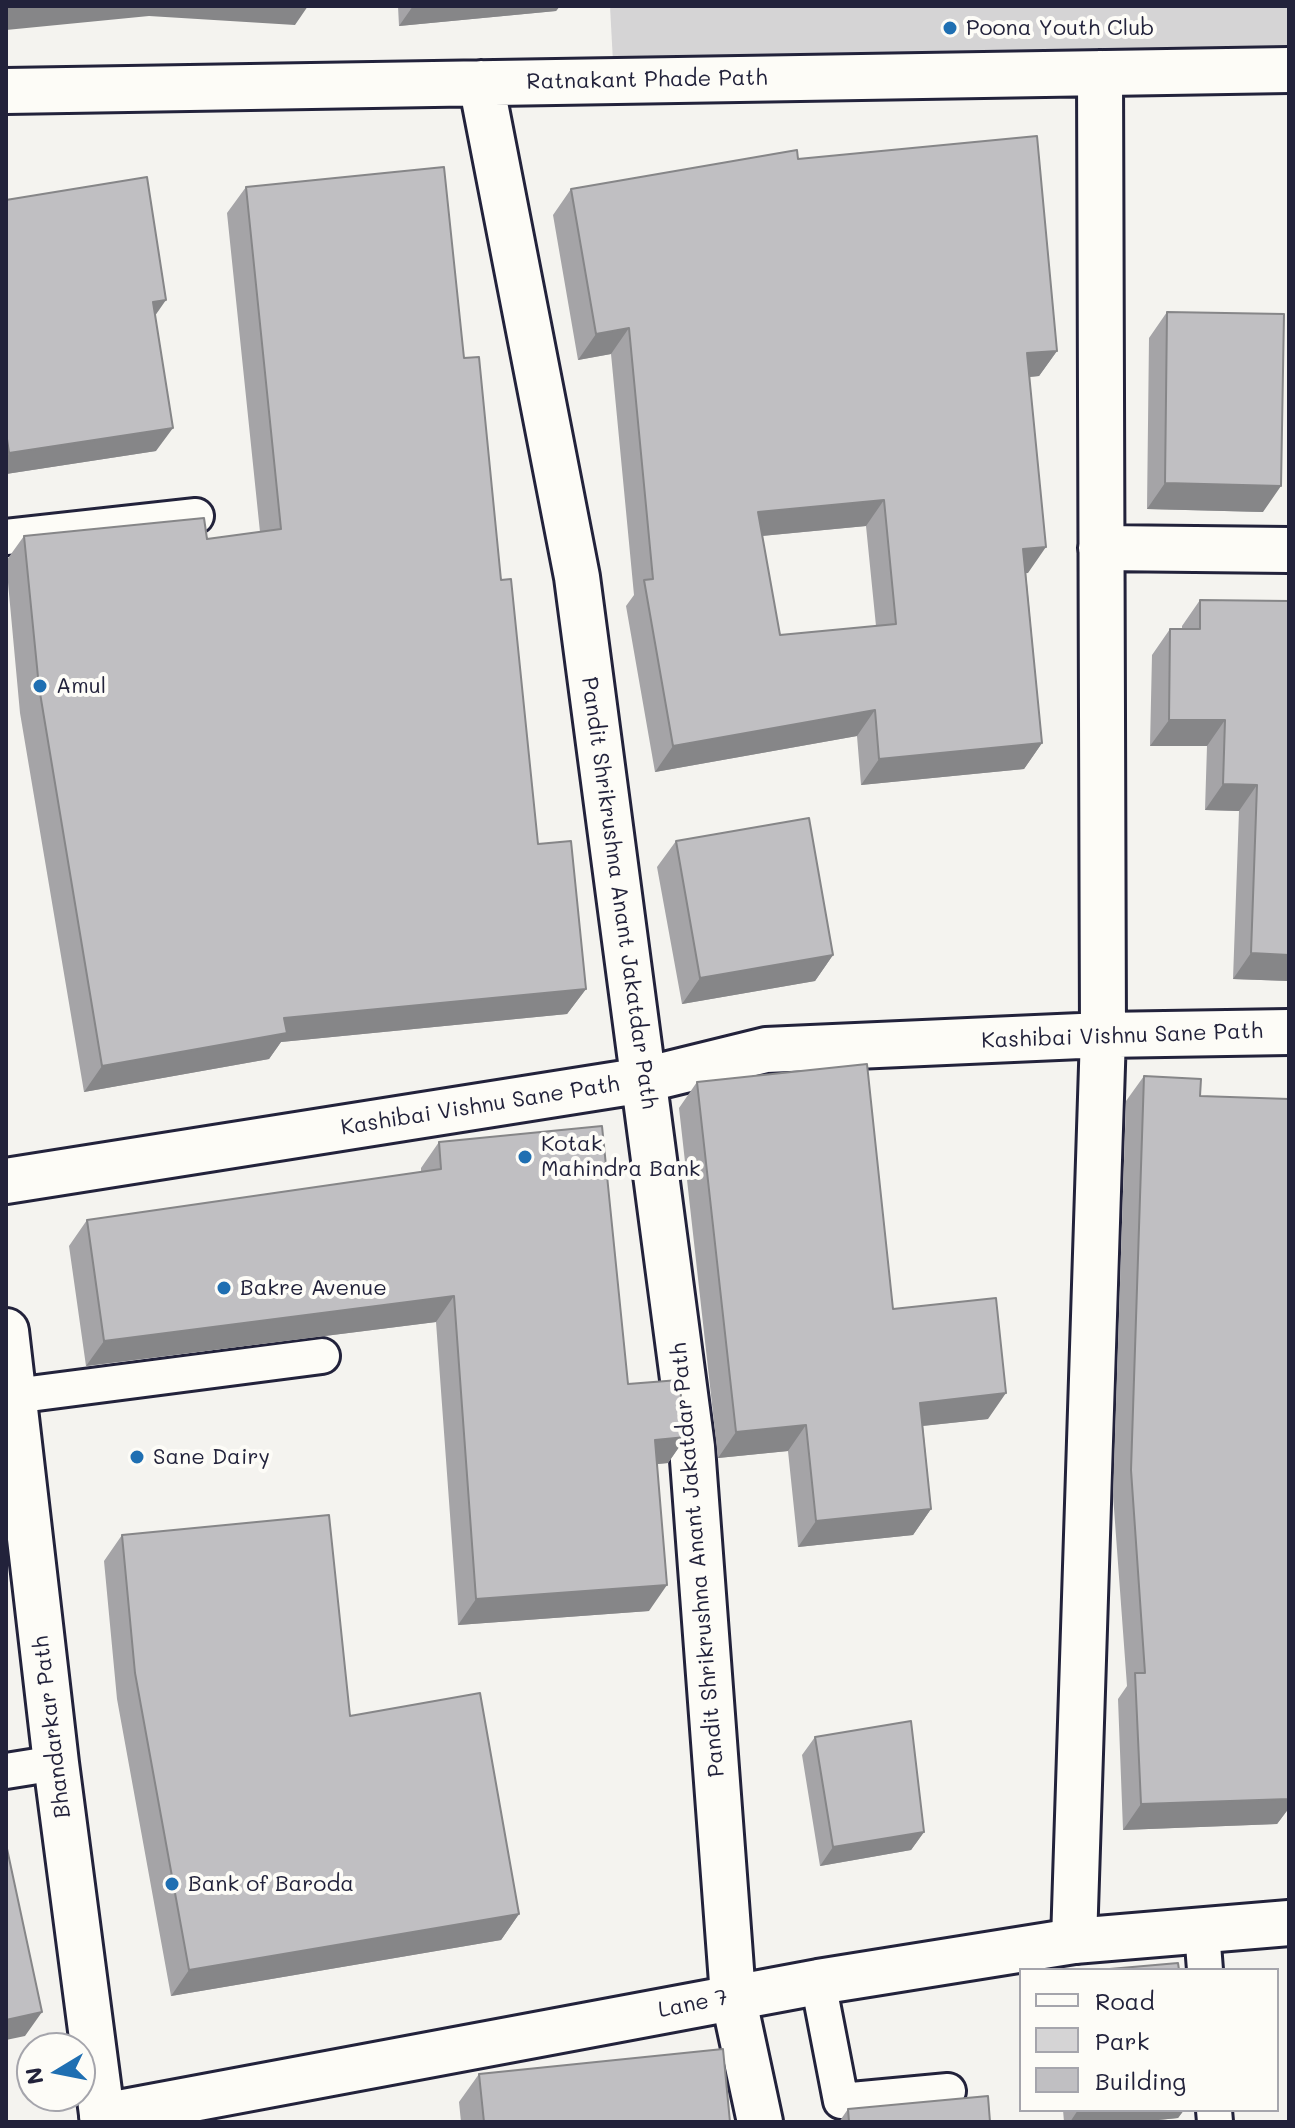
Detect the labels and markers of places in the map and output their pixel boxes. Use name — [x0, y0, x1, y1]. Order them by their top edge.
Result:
place label: Poona Youth Club — [966, 15, 1154, 41]
marker: Poona Youth Club — [941, 19, 959, 37]
place label: Amul — [56, 673, 106, 699]
marker: Amul — [31, 677, 49, 695]
place label: Kotak Mahindra Bank — [541, 1131, 701, 1182]
marker: Kotak Mahindra Bank — [516, 1148, 534, 1166]
place label: Bakre Avenue — [240, 1275, 387, 1301]
marker: Bakre Avenue — [215, 1279, 233, 1297]
place label: Sane Dairy — [153, 1444, 270, 1470]
marker: Sane Dairy — [128, 1448, 146, 1466]
place label: Bank of Baroda — [188, 1871, 354, 1897]
marker: Bank of Baroda — [163, 1875, 181, 1893]

